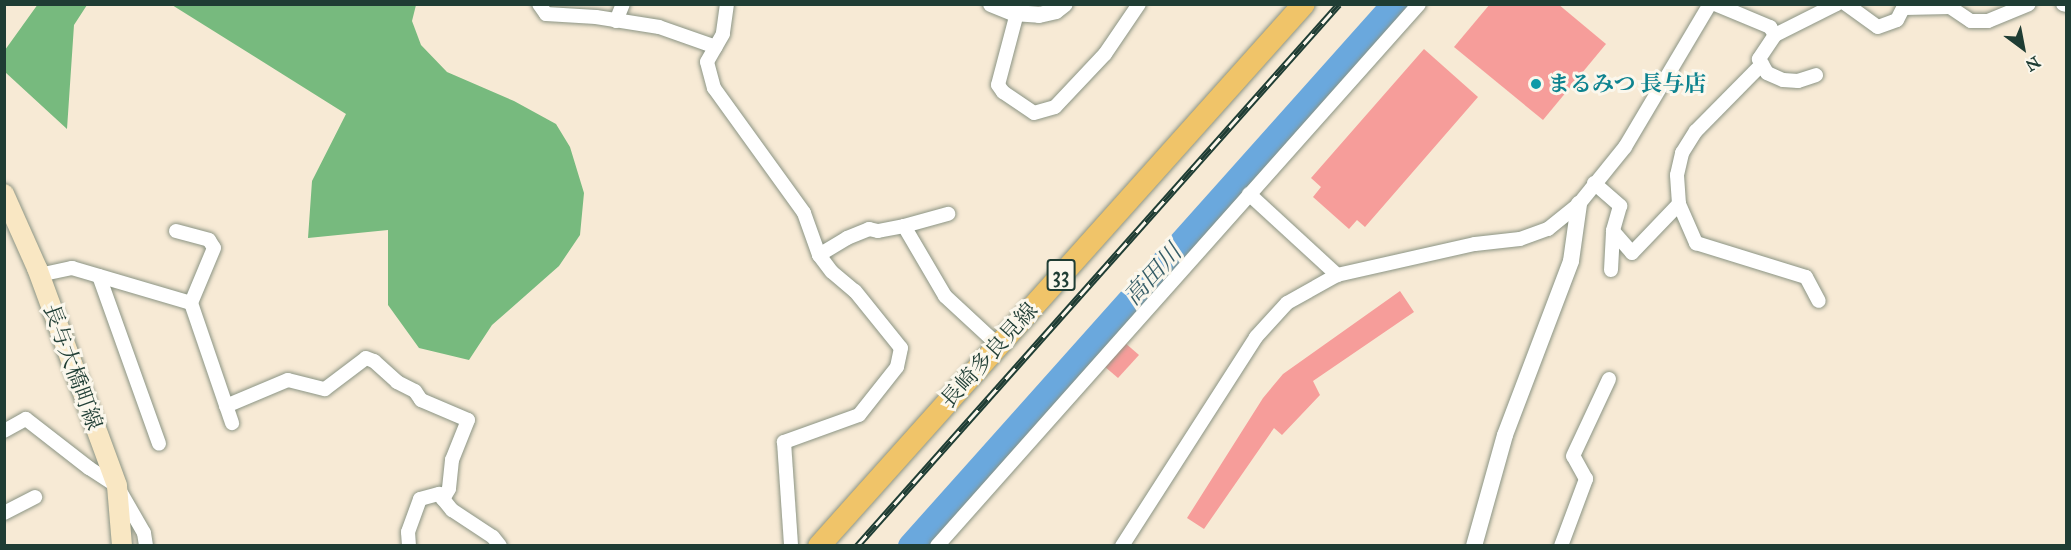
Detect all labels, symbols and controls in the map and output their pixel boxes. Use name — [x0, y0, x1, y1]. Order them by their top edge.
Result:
north arrow — [1993, 18, 2053, 78]
text: N — [2022, 52, 2044, 75]
place label: まるみつ 長与店 — [1548, 71, 1707, 97]
marker: まるみつ 長与店 — [1529, 77, 1543, 91]
water label: 高田川 — [1118, 239, 1188, 311]
road number: 33 — [1046, 257, 1076, 293]
street label: 長崎多良見線 — [935, 297, 1043, 413]
street label: 長与大橋町線 — [38, 300, 108, 434]

